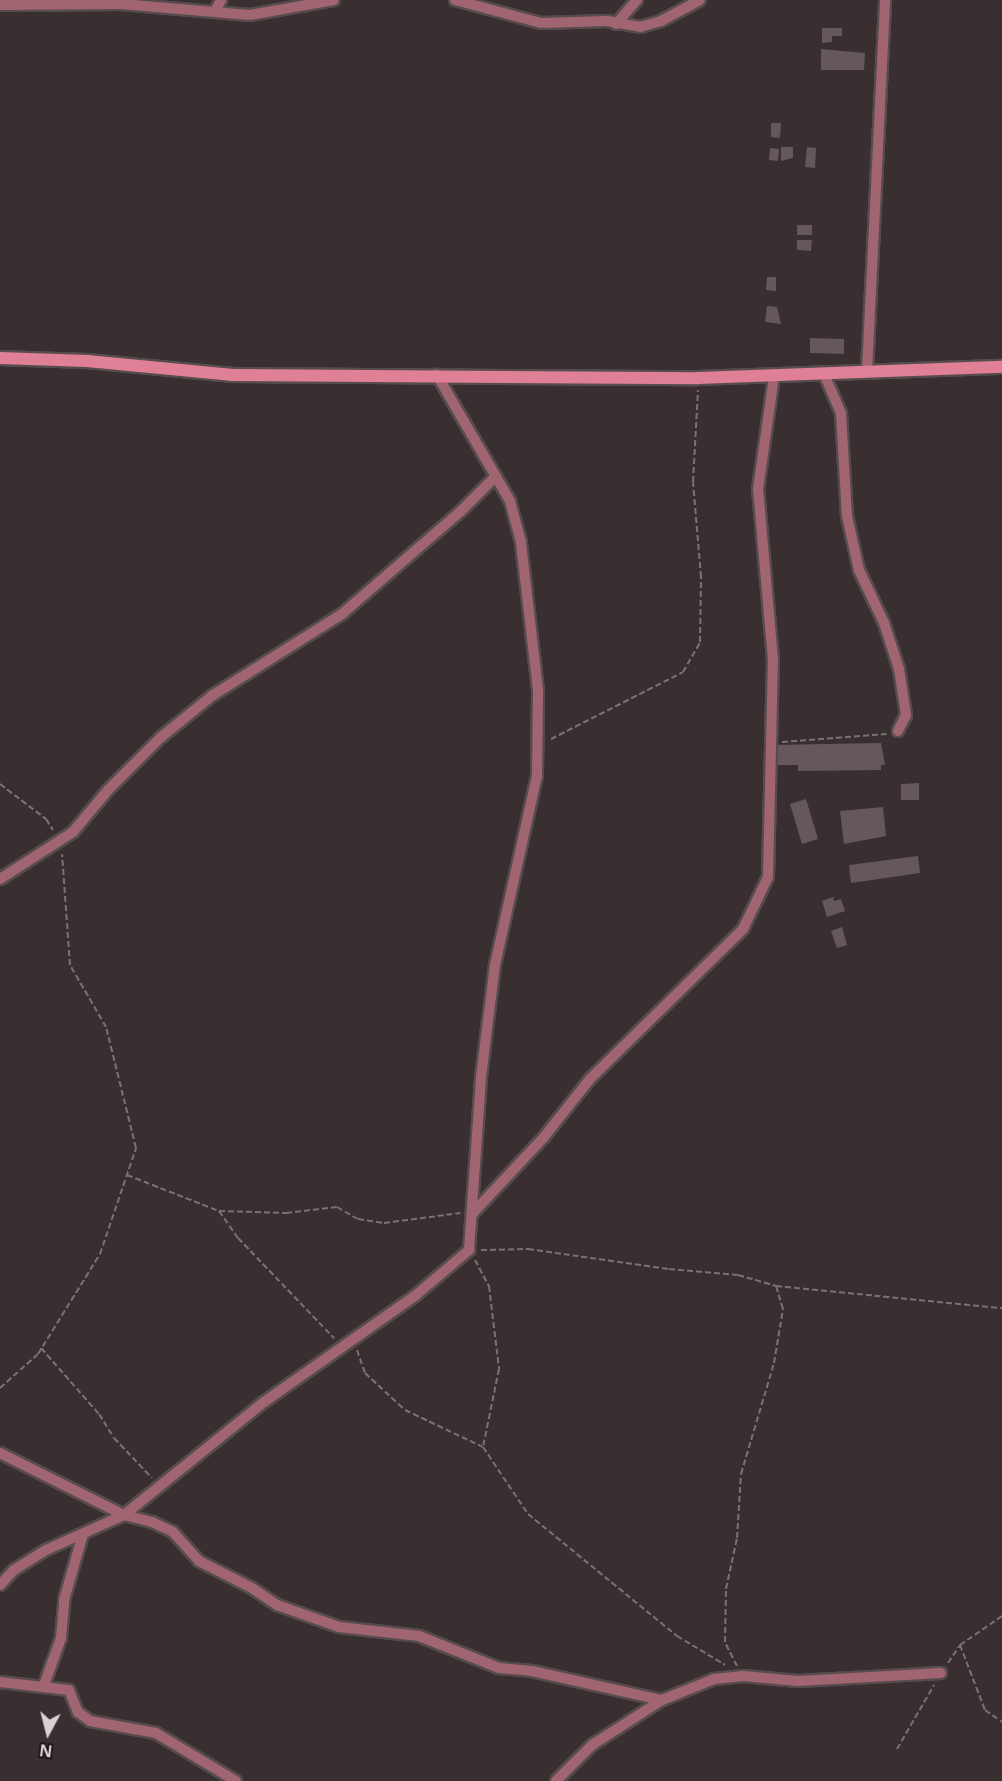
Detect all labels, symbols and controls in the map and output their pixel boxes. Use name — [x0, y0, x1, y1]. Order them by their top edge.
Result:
north arrow — [18, 1703, 78, 1763]
text: N — [38, 1739, 54, 1763]

